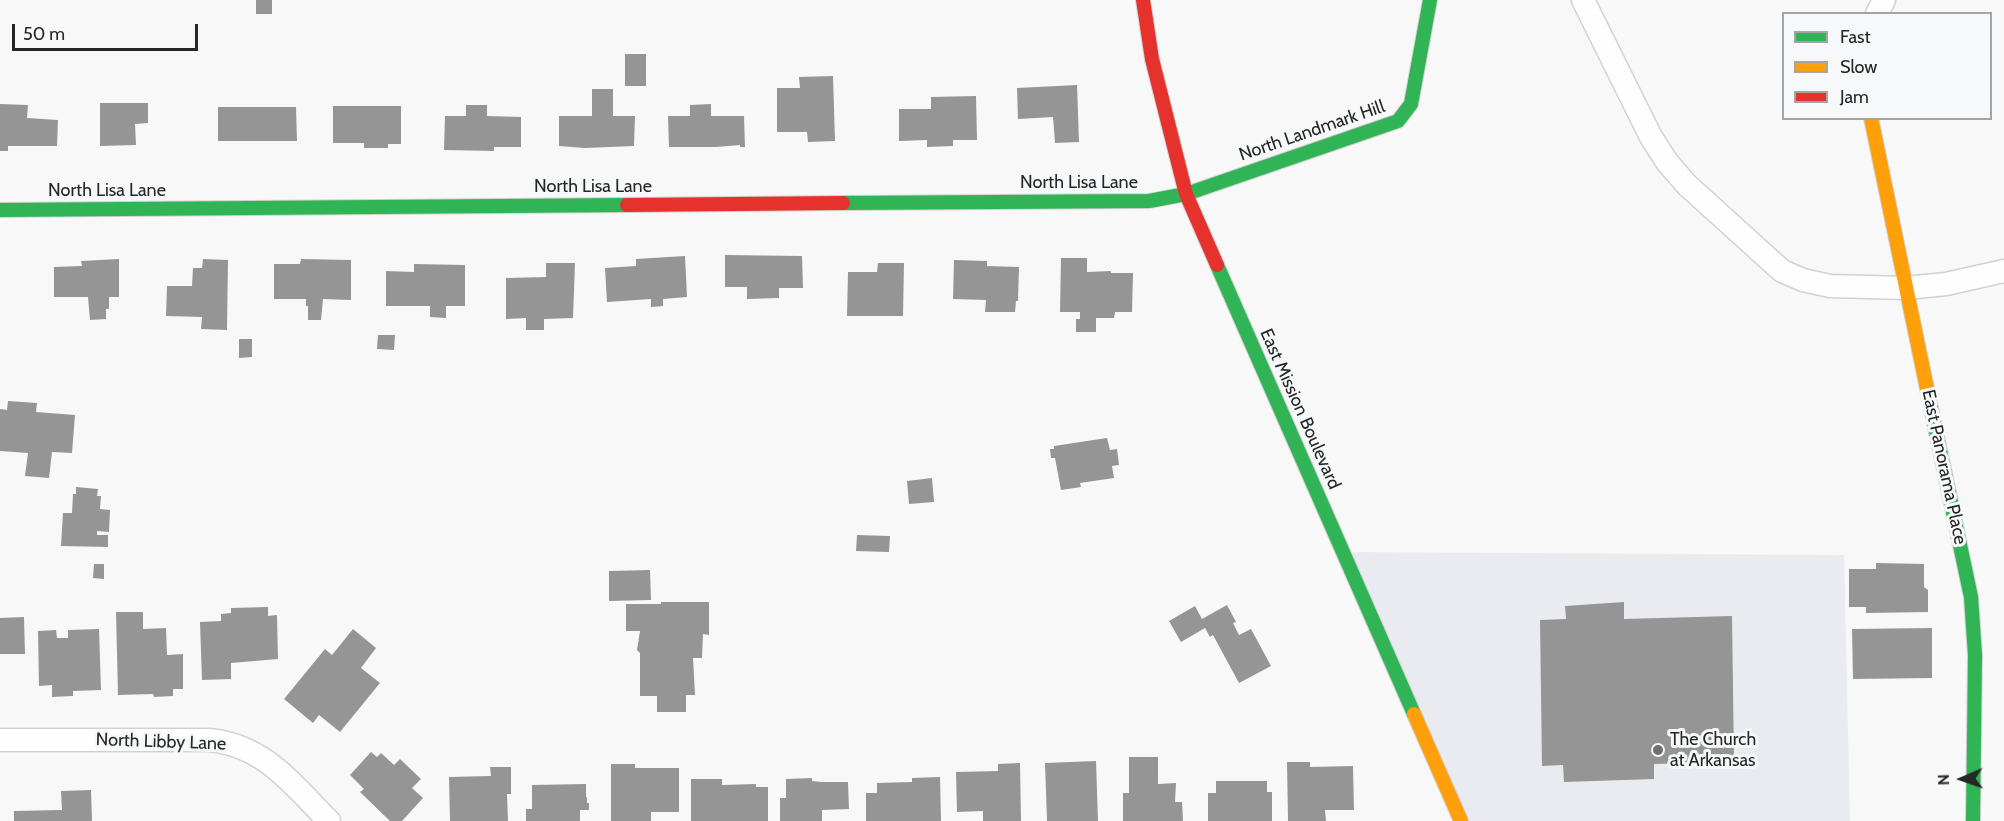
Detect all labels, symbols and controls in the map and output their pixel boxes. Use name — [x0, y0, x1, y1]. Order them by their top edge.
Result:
scale bar — [15, 12, 201, 50]
legend — [1782, 12, 1992, 120]
text: 50 m — [23, 23, 65, 45]
text: Fast — [1840, 26, 1871, 48]
text: Slow — [1840, 56, 1877, 78]
text: Jam — [1840, 86, 1869, 108]
street label: North Landmark Hill — [1236, 96, 1388, 166]
street label: North Lisa Lane — [1020, 172, 1138, 194]
street label: North Lisa Lane — [534, 176, 652, 198]
street label: North Lisa Lane — [48, 180, 166, 202]
street label: East Mission Boulevard — [1255, 325, 1345, 493]
street label: East Panorama Place — [1917, 388, 1971, 546]
street label: North Libby Lane — [95, 729, 227, 755]
place label: The Church at Arkansas — [1670, 729, 1756, 771]
marker: The Church at Arkansas — [1651, 743, 1665, 757]
north arrow — [1932, 749, 1992, 809]
text: N — [1934, 774, 1953, 786]

